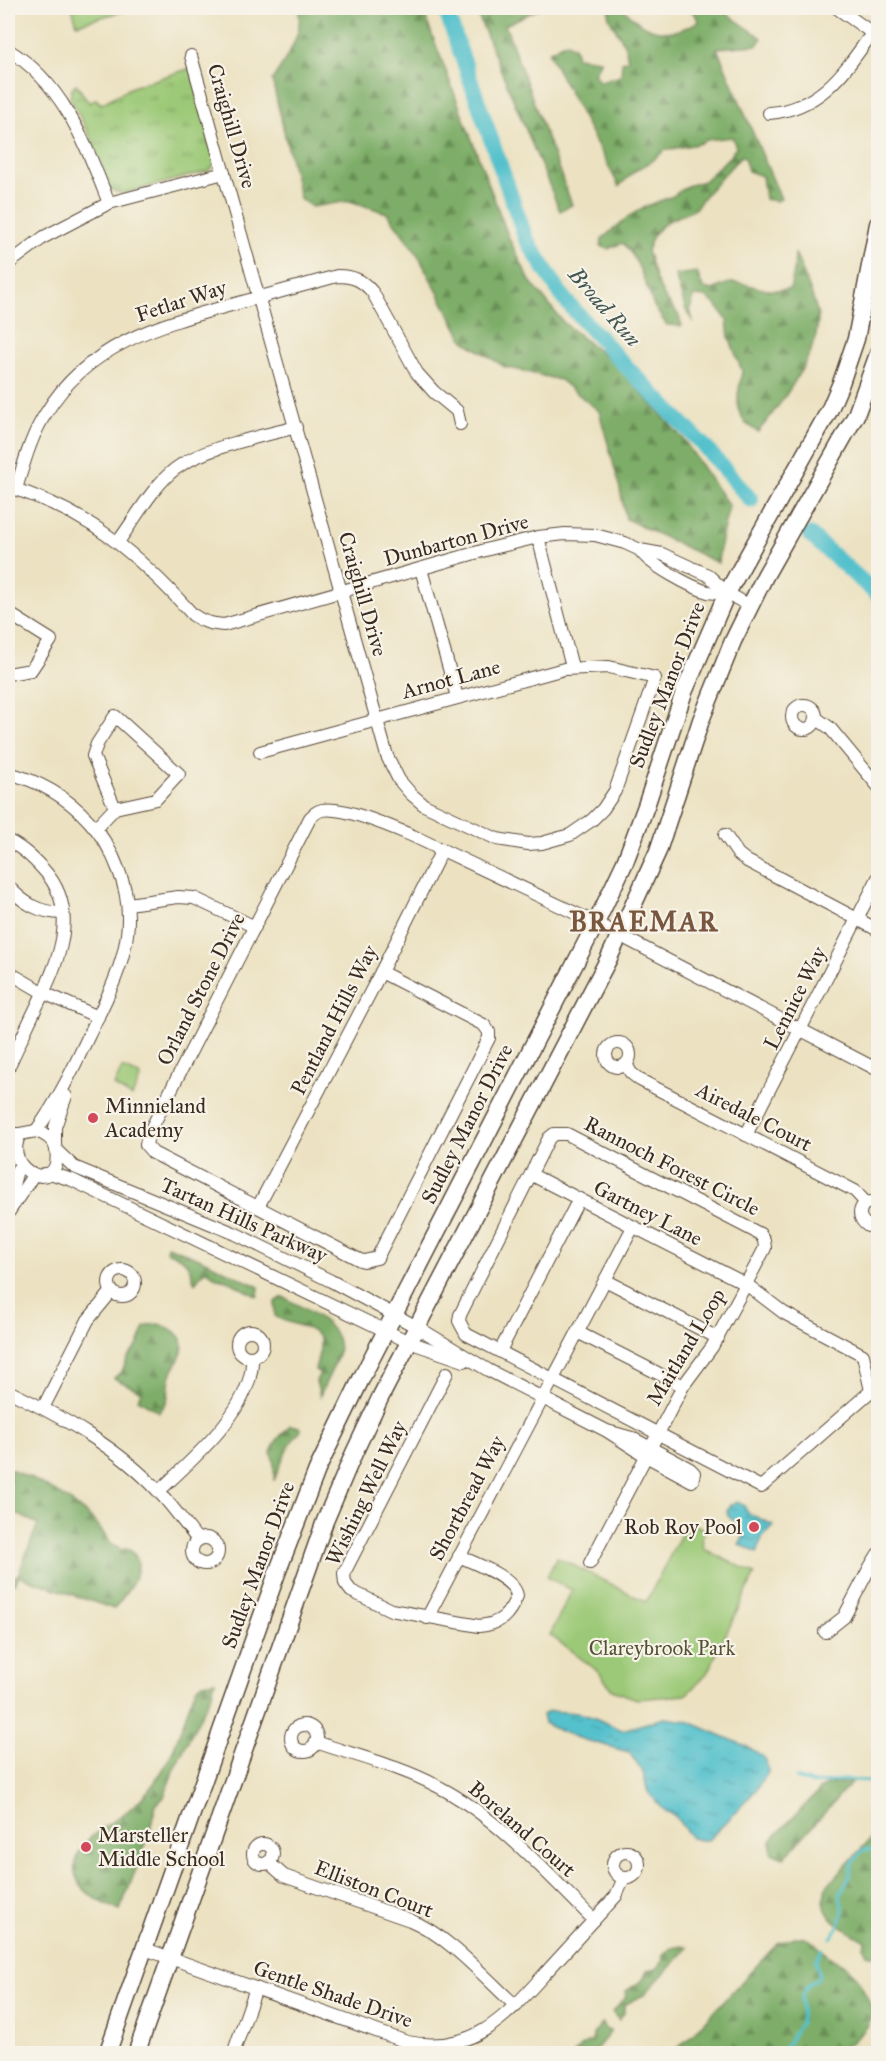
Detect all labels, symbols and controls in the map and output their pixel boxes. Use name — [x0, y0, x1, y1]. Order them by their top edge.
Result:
street label: Craighill Drive — [202, 61, 262, 192]
water label: Broad Run — [562, 261, 647, 353]
street label: Fetlar Way — [132, 274, 231, 328]
street label: Dunbarton Drive — [381, 508, 531, 572]
street label: Craighill Drive — [333, 529, 393, 660]
street label: Sudley Manor Drive — [623, 598, 711, 772]
street label: Arnot Lane — [398, 653, 503, 705]
district label: BRAEMAR — [569, 905, 719, 938]
street label: Orland Stone Drive — [151, 908, 251, 1070]
street label: Pentland Hills Way — [285, 940, 384, 1099]
street label: Lennice Way — [758, 941, 833, 1054]
street label: Sudley Manor Drive — [415, 1040, 519, 1208]
street label: Airedale Court — [691, 1076, 817, 1157]
place label: Minnieland Academy — [104, 1093, 206, 1143]
marker: Minnieland Academy — [86, 1111, 100, 1125]
street label: Rannoch Forest Circle — [580, 1111, 764, 1222]
street label: Tartan Hills Parkway — [157, 1172, 332, 1269]
street label: Gartney Lane — [589, 1175, 707, 1252]
street label: Maitland Loop — [641, 1284, 731, 1410]
street label: Wishing Well Way — [320, 1415, 413, 1570]
street label: Shortbread Way — [423, 1430, 511, 1565]
street label: Sudley Manor Drive — [216, 1478, 300, 1652]
place label: Rob Roy Pool — [624, 1514, 742, 1540]
marker: Rob Roy Pool — [747, 1520, 761, 1534]
park label: Clareybrook Park — [589, 1635, 736, 1661]
street label: Boreland Court — [463, 1775, 581, 1883]
place label: Marsteller Middle School — [98, 1822, 225, 1872]
marker: Marsteller Middle School — [79, 1840, 93, 1854]
street label: Elliston Court — [311, 1854, 438, 1924]
street label: Gentle Shade Drive — [250, 1955, 416, 2034]

